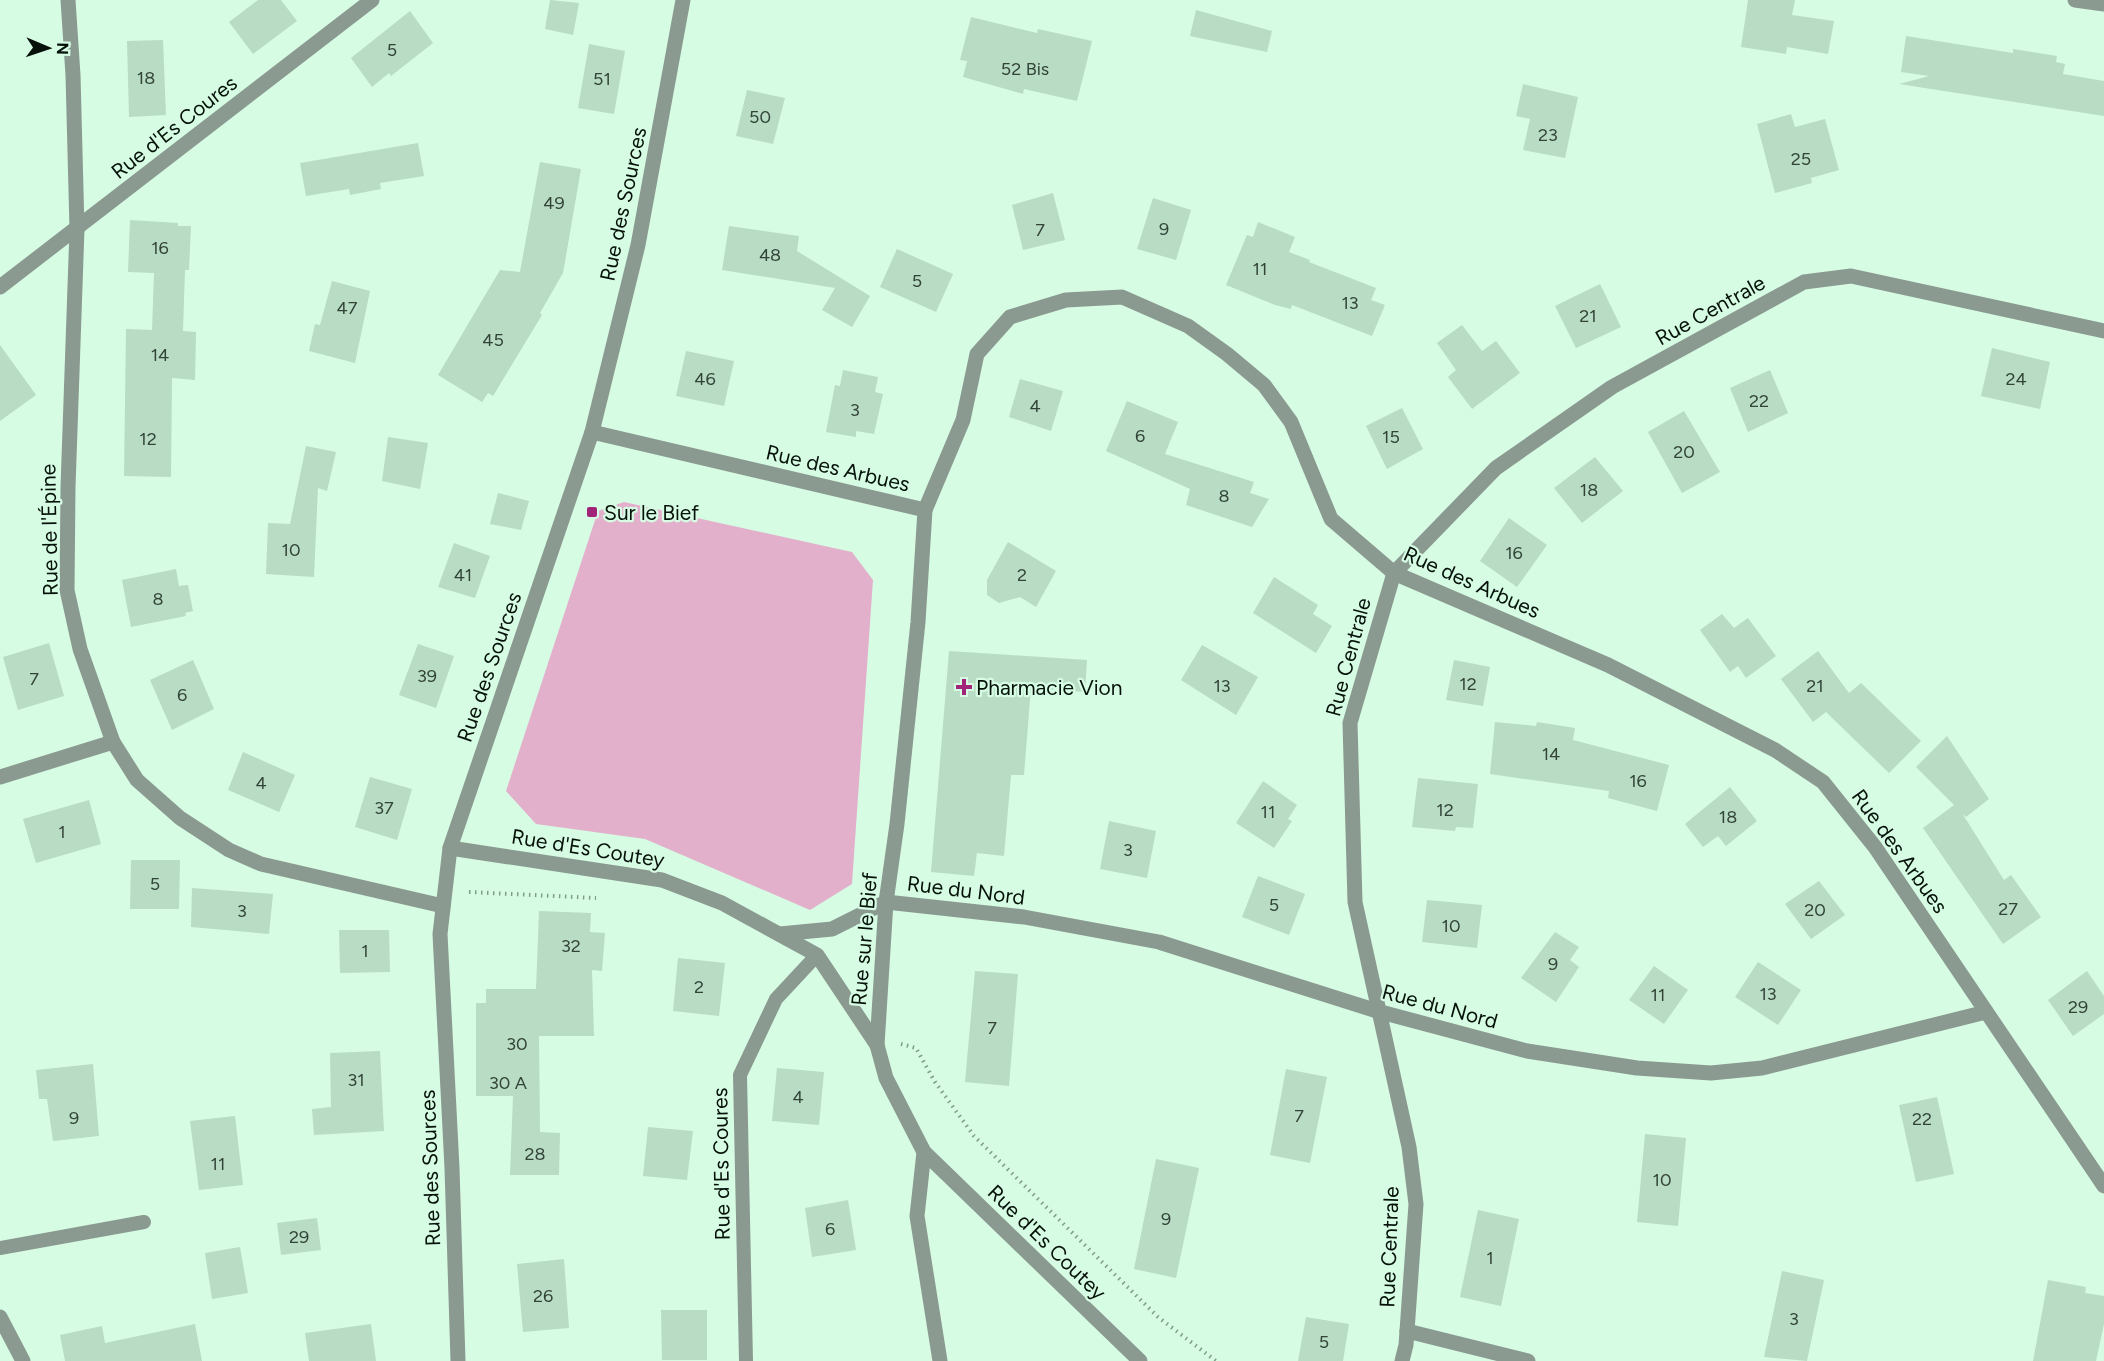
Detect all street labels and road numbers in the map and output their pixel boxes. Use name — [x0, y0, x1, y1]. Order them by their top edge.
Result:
street label: Rue d'Es Coures — [106, 70, 242, 184]
street label: Rue des Sources — [594, 125, 652, 283]
street label: Rue Centrale — [1651, 270, 1769, 350]
street label: Rue des Arbues — [764, 439, 912, 497]
street label: Rue de l'Épine — [35, 464, 63, 596]
street label: Rue des Arbues — [1400, 541, 1544, 623]
street label: Rue des Sources — [452, 589, 526, 745]
street label: Rue Centrale — [1320, 595, 1376, 719]
street label: Rue des Arbues — [1847, 784, 1953, 918]
street label: Rue d'Es Coutey — [510, 824, 666, 872]
street label: Rue du Nord — [906, 870, 1026, 910]
street label: Rue sur le Bief — [846, 871, 882, 1007]
street label: Rue du Nord — [1379, 979, 1501, 1033]
street label: Rue d'Es Coures — [707, 1087, 735, 1241]
street label: Rue des Sources — [415, 1089, 445, 1247]
street label: Rue d'Es Coutey — [983, 1179, 1111, 1305]
street label: Rue Centrale — [1374, 1186, 1404, 1308]

